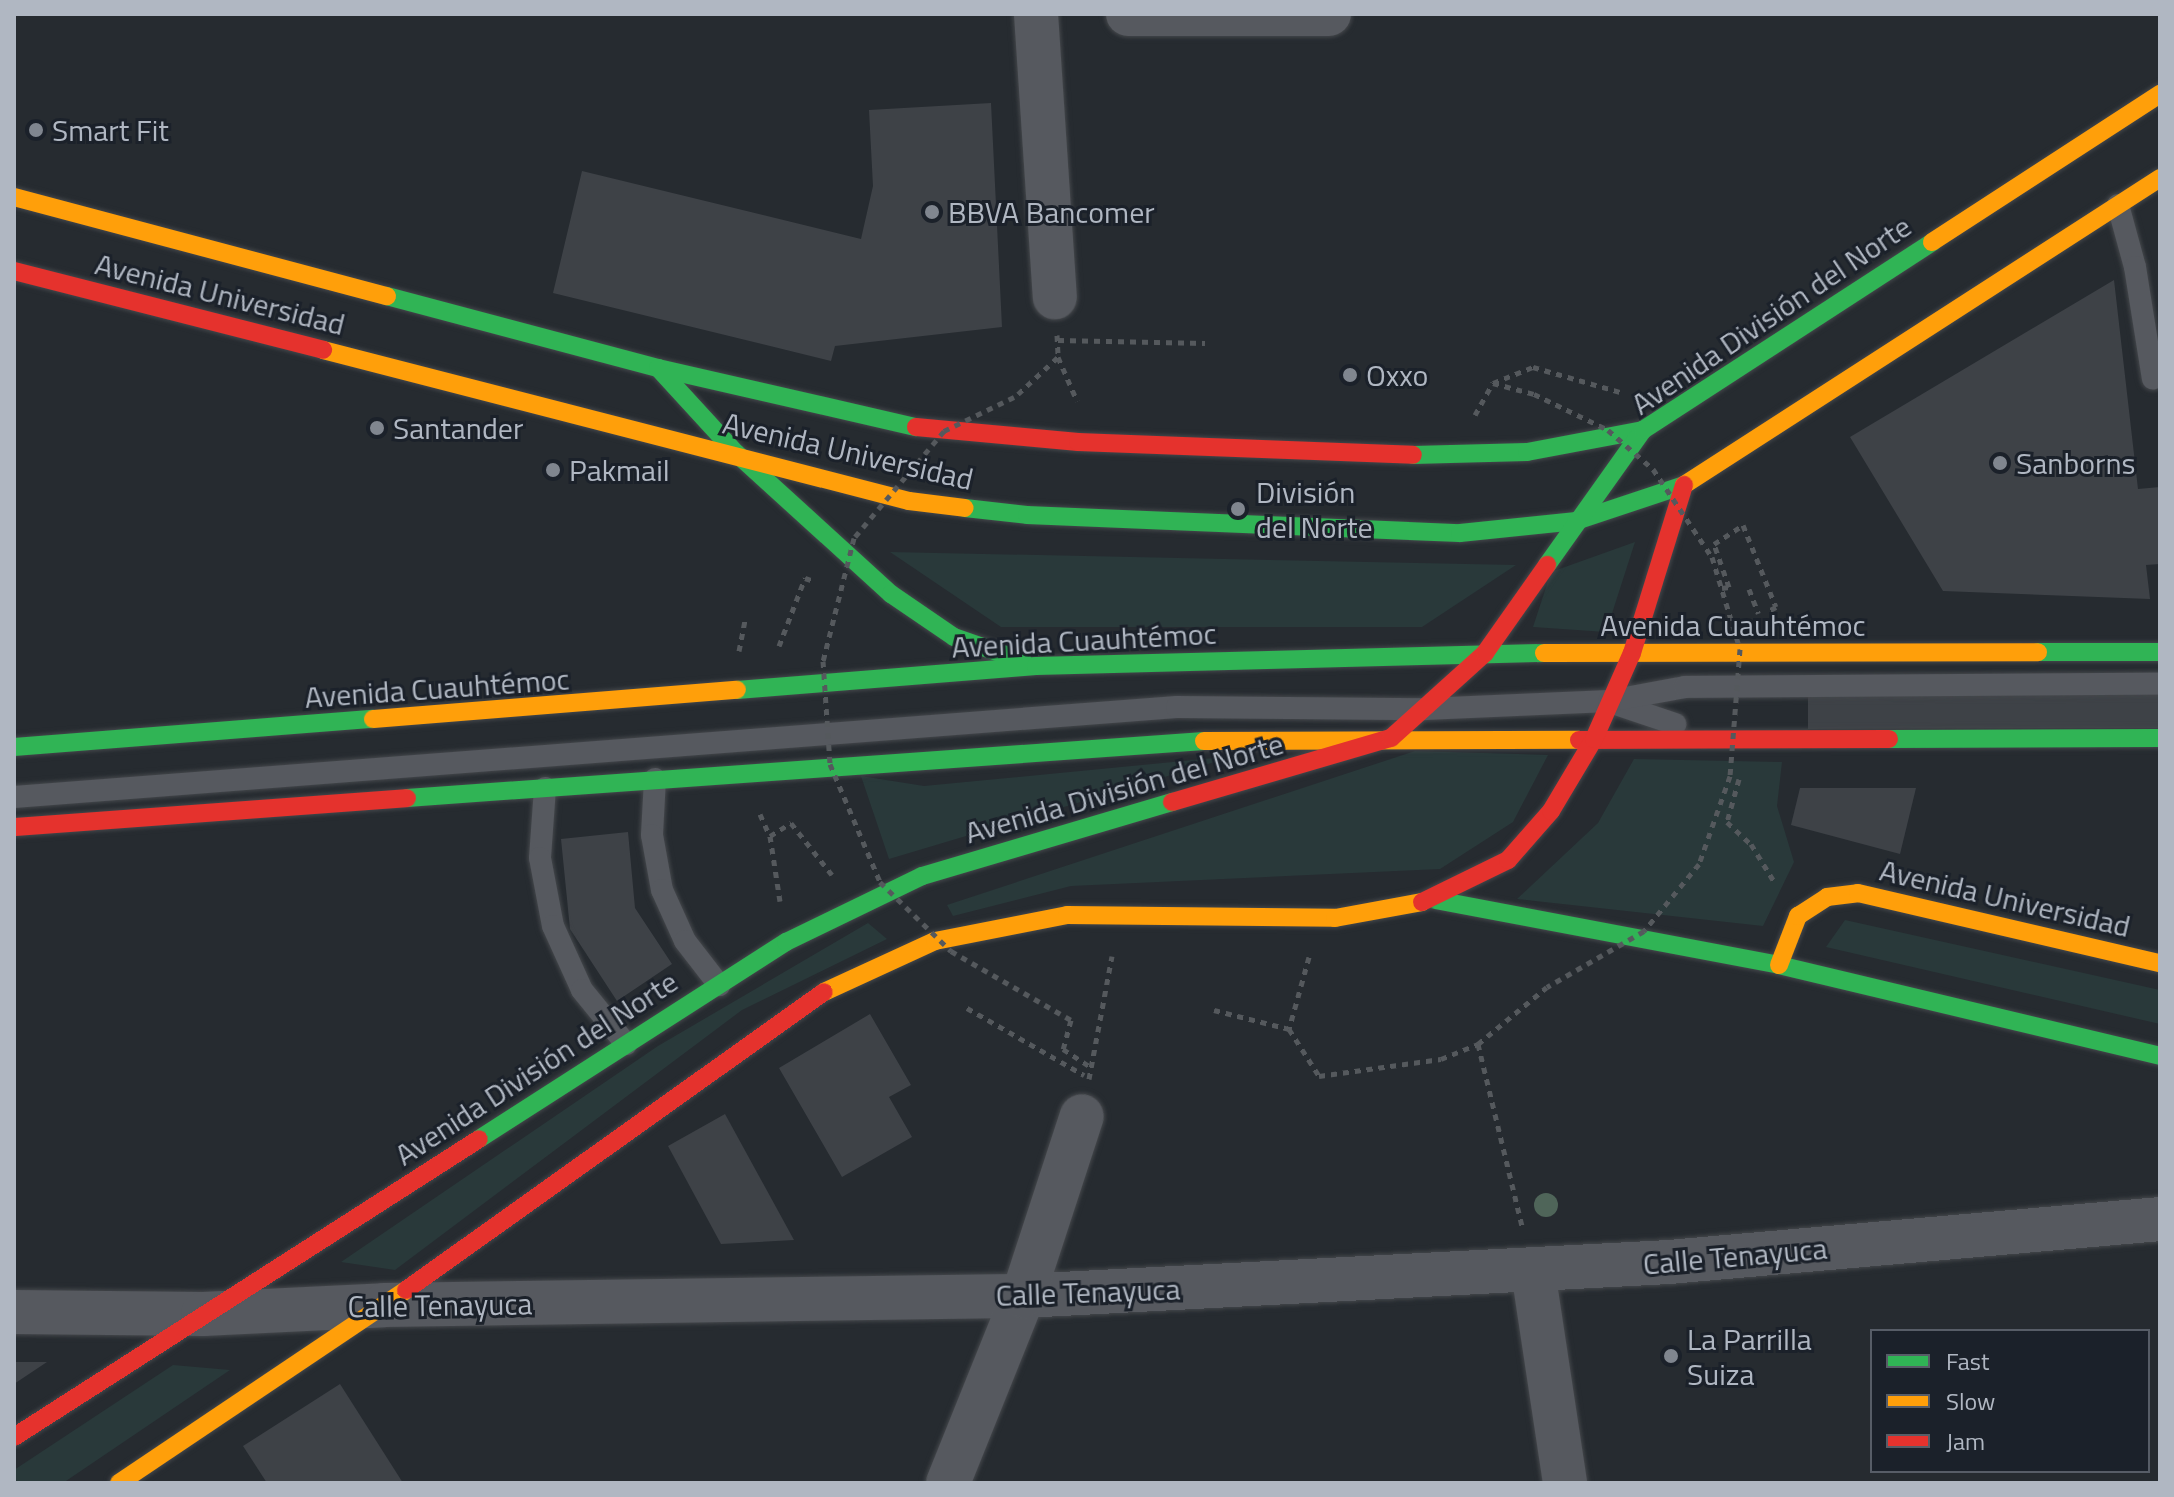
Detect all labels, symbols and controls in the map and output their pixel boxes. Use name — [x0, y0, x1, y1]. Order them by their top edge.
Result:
place label: Smart Fit — [52, 112, 169, 148]
marker: Smart Fit — [27, 121, 45, 139]
place label: BBVA Bancomer — [948, 194, 1155, 230]
marker: BBVA Bancomer — [923, 203, 941, 221]
street label: Avenida División del Norte — [1624, 208, 1918, 422]
street label: Avenida Universidad — [92, 246, 348, 342]
place label: Oxxo — [1366, 357, 1428, 393]
marker: Oxxo — [1341, 366, 1359, 384]
street label: Avenida Universidad — [719, 405, 977, 497]
place label: Santander — [393, 410, 523, 446]
marker: Santander — [368, 419, 386, 437]
place label: Sanborns — [2016, 445, 2135, 481]
place label: Pakmail — [569, 452, 670, 488]
marker: Sanborns — [1991, 454, 2009, 472]
marker: Pakmail — [544, 461, 562, 479]
place label: División del Norte — [1256, 474, 1373, 544]
marker: División del Norte — [1227, 498, 1249, 520]
street label: Avenida Cuauhtémoc — [1600, 607, 1866, 643]
street label: Avenida Cuauhtémoc — [951, 615, 1217, 665]
street label: Avenida Cuauhtémoc — [303, 661, 571, 715]
street label: Avenida División del Norte — [961, 725, 1287, 851]
street label: Avenida Universidad — [1876, 852, 2134, 944]
street label: Avenida División del Norte — [388, 963, 684, 1173]
street label: Calle Tenayuca — [1641, 1230, 1829, 1282]
street label: Calle Tenayuca — [995, 1271, 1181, 1313]
street label: Calle Tenayuca — [347, 1285, 533, 1325]
place label: La Parrilla Suiza — [1687, 1321, 1812, 1392]
legend — [1870, 1329, 2150, 1473]
text: Fast — [1946, 1343, 1989, 1379]
marker: La Parrilla Suiza — [1662, 1347, 1680, 1365]
text: Slow — [1946, 1383, 1995, 1419]
text: Jam — [1946, 1423, 1985, 1459]

